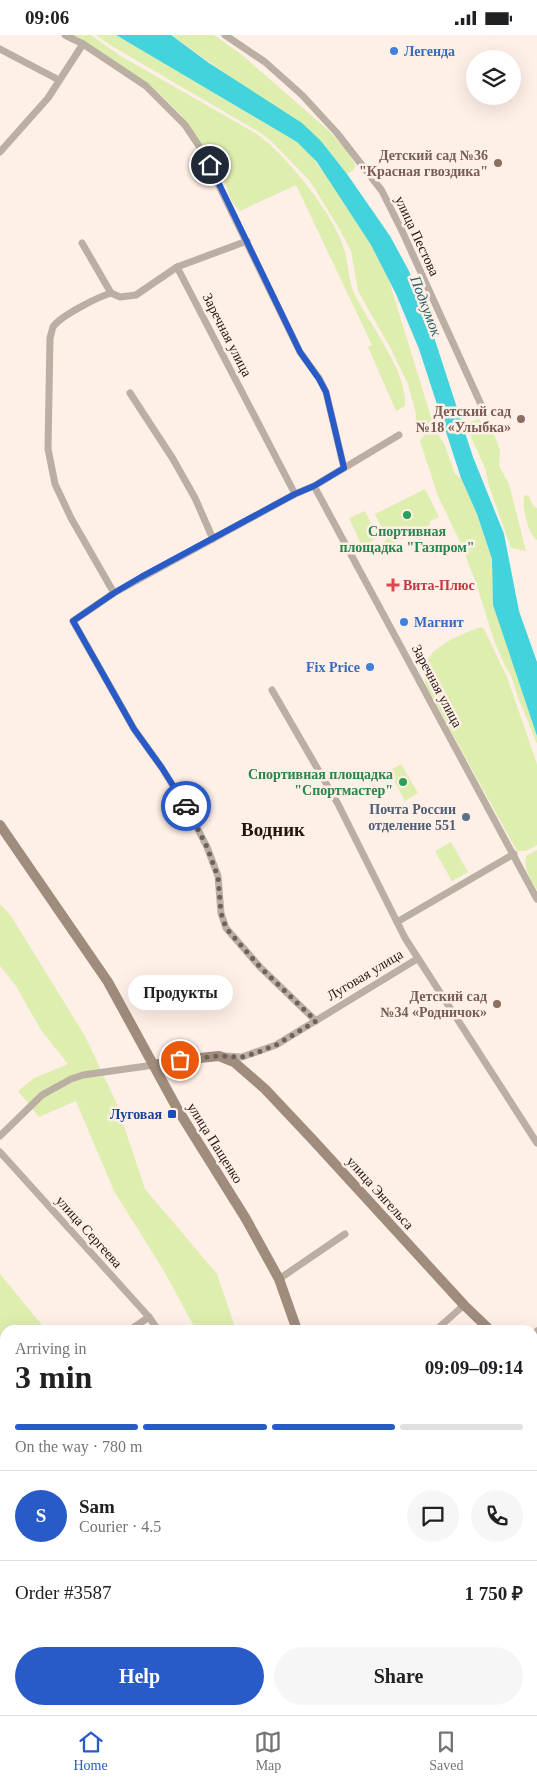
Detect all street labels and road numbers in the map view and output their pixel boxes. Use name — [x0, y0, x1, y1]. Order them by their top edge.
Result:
street label: улица Пестова — [392, 194, 442, 279]
street label: Заречная улица — [200, 291, 255, 380]
street label: Заречная улица — [409, 642, 465, 731]
street label: Луговая улица — [324, 946, 406, 1003]
street label: улица Пащенко — [184, 1100, 246, 1186]
street label: улица Энгельса — [343, 1154, 417, 1233]
street label: улица Сергеева — [53, 1193, 126, 1272]

